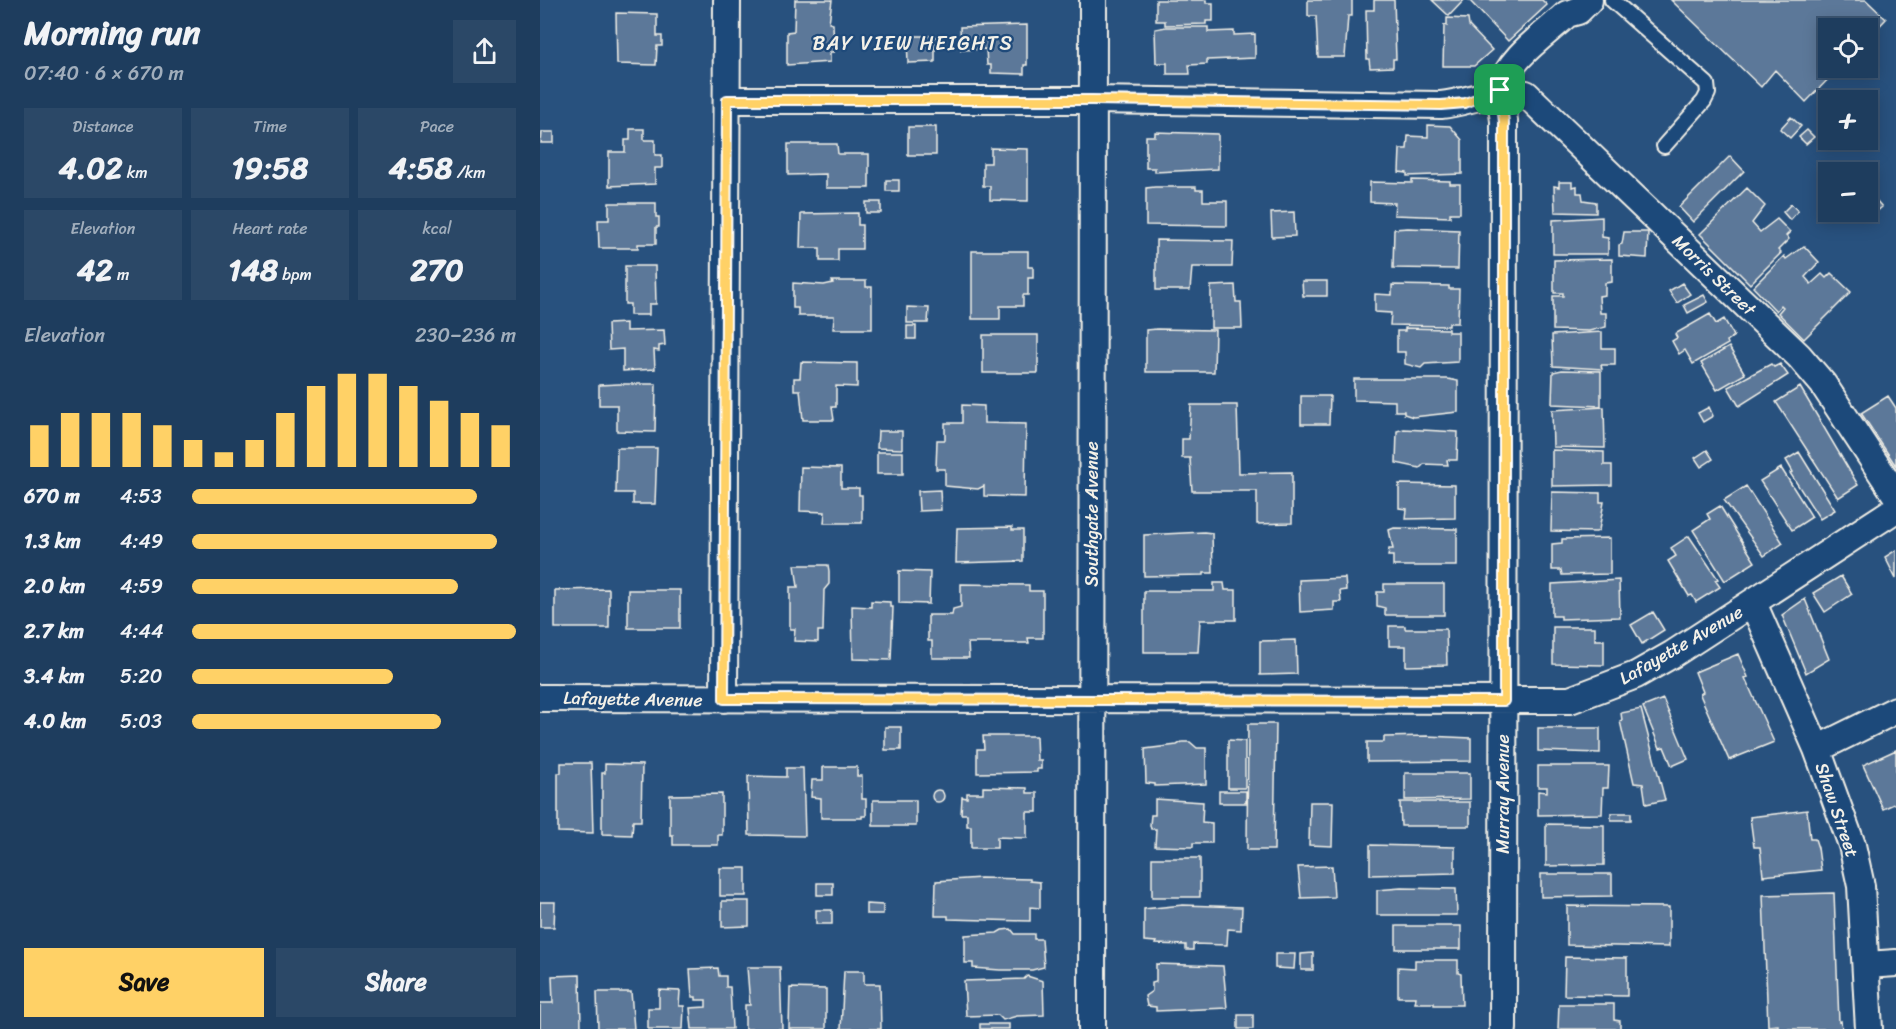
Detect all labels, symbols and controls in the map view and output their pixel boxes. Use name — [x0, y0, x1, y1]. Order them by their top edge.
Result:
text: Morning run — [24, 4, 200, 62]
map controls — [1818, 18, 1878, 222]
button: locate — [1818, 18, 1878, 78]
button: share — [453, 20, 516, 83]
district label: BAY VIEW HEIGHTS — [812, 26, 1014, 61]
text: 07:40 · 6 × 670 m — [24, 56, 184, 91]
pin — [1474, 64, 1525, 115]
icon: arrive — [1483, 73, 1516, 106]
button: + — [1818, 90, 1878, 150]
text: Distance — [73, 112, 133, 141]
text: Time — [253, 112, 287, 141]
text: Pace — [420, 112, 454, 141]
text: 4.02 — [58, 141, 123, 195]
text: 19:58 — [232, 141, 308, 195]
text: 4:58 — [388, 141, 453, 195]
text: km — [123, 158, 148, 187]
text: /km — [453, 158, 486, 187]
button: − — [1818, 162, 1878, 222]
text: Elevation — [71, 214, 135, 243]
text: Heart rate — [232, 214, 308, 243]
text: kcal — [422, 214, 452, 243]
street label: Morris Street — [1664, 226, 1764, 324]
text: 42 — [77, 243, 113, 297]
text: 148 — [228, 243, 278, 297]
text: 270 — [410, 243, 464, 297]
text: m — [113, 260, 129, 289]
text: bpm — [278, 260, 312, 289]
text: Elevation — [24, 318, 105, 353]
text: 230–236 m — [415, 318, 516, 353]
street label: Southgate Avenue — [1076, 441, 1108, 587]
text: 670 m — [24, 479, 80, 514]
text: 4:53 — [120, 479, 162, 514]
text: 1.3 km — [24, 524, 81, 559]
text: 4:49 — [120, 524, 163, 559]
text: 2.0 km — [24, 569, 85, 604]
text: 4:59 — [120, 569, 163, 604]
street label: Lafayette Avenue — [1613, 596, 1749, 694]
text: 2.7 km — [24, 614, 84, 649]
text: 4:44 — [120, 614, 164, 649]
text: 3.4 km — [24, 659, 85, 694]
text: 5:20 — [120, 659, 162, 694]
street label: Lafayette Avenue — [563, 682, 703, 716]
text: 4.0 km — [24, 704, 86, 739]
text: 5:03 — [120, 704, 162, 739]
street label: Murray Avenue — [1487, 734, 1519, 854]
street label: Shaw Street — [1806, 758, 1868, 862]
button: Save — [24, 948, 264, 1017]
button: Share — [276, 948, 516, 1017]

